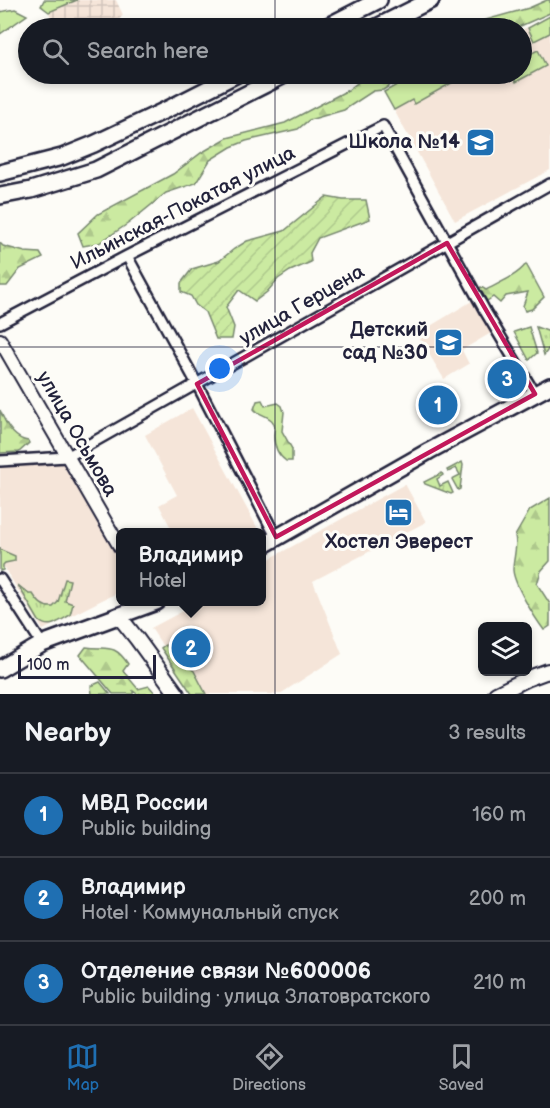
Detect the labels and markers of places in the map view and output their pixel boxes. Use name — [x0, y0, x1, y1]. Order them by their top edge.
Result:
school or university icon: Школа №14 — [465, 126, 497, 158]
place label: Школа №14 — [348, 130, 460, 154]
place label: Детский сад №30 — [343, 318, 428, 365]
school or university icon: Детский сад №30 — [433, 326, 465, 358]
pin: 3 — [488, 356, 526, 401]
pin: 1 — [418, 382, 458, 428]
hotel icon: Хостел Эверест — [383, 496, 415, 528]
place label: Хостел Эверест — [324, 530, 474, 554]
pin: 2 — [172, 626, 210, 670]

